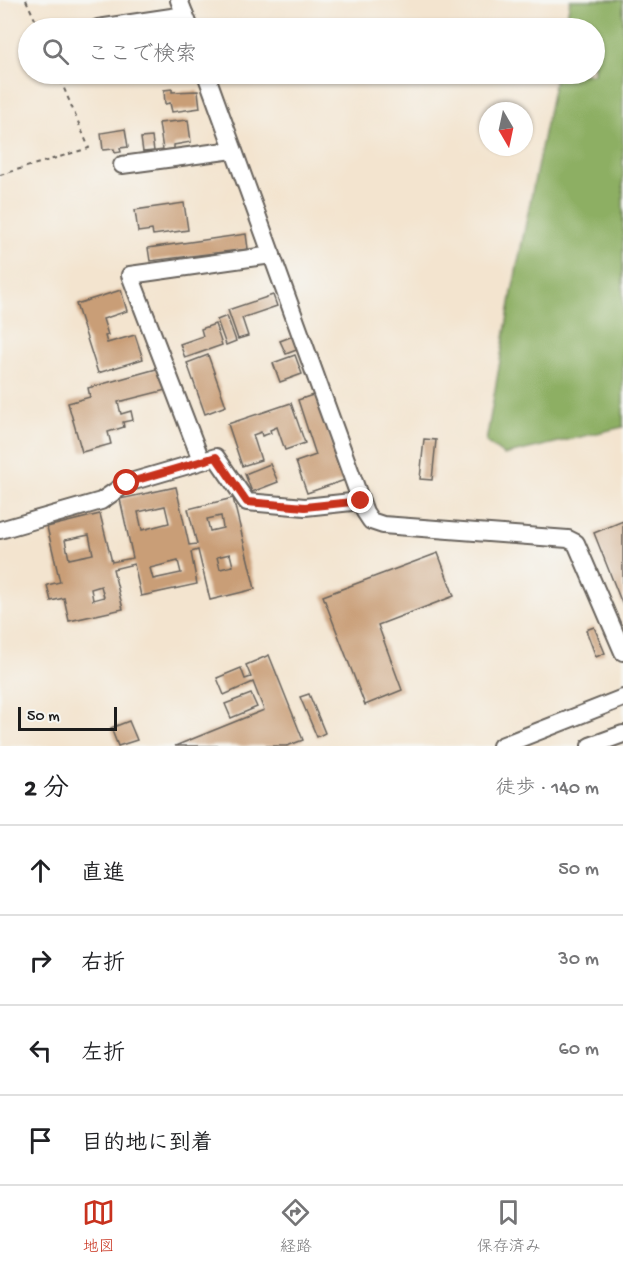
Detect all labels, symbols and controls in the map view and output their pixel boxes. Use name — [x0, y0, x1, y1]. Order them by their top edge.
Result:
search box — [18, 18, 605, 84]
icon: search — [39, 35, 72, 68]
text: ここで検索 — [87, 43, 197, 69]
north arrow — [479, 102, 533, 156]
route start — [113, 469, 139, 495]
route end — [347, 487, 373, 513]
scale bar — [18, 704, 117, 732]
text: 50 m — [27, 708, 60, 727]
text: 2 分 — [24, 775, 69, 806]
text: 徒歩 · 140 m — [495, 778, 599, 801]
icon: ahead — [24, 854, 57, 887]
text: 50 m — [558, 859, 599, 882]
text: 直進 — [81, 862, 125, 888]
icon: right — [24, 944, 57, 977]
text: 30 m — [558, 949, 599, 972]
text: 右折 — [81, 952, 125, 978]
icon: left — [24, 1034, 57, 1067]
text: 60 m — [559, 1039, 599, 1062]
text: 左折 — [81, 1042, 125, 1068]
icon: arrive — [24, 1124, 57, 1157]
text: 目的地に到着 — [81, 1132, 213, 1158]
tab: 地図 — [82, 1196, 115, 1258]
tab: 経路 — [279, 1196, 312, 1258]
tab: 保存済み — [477, 1196, 541, 1258]

